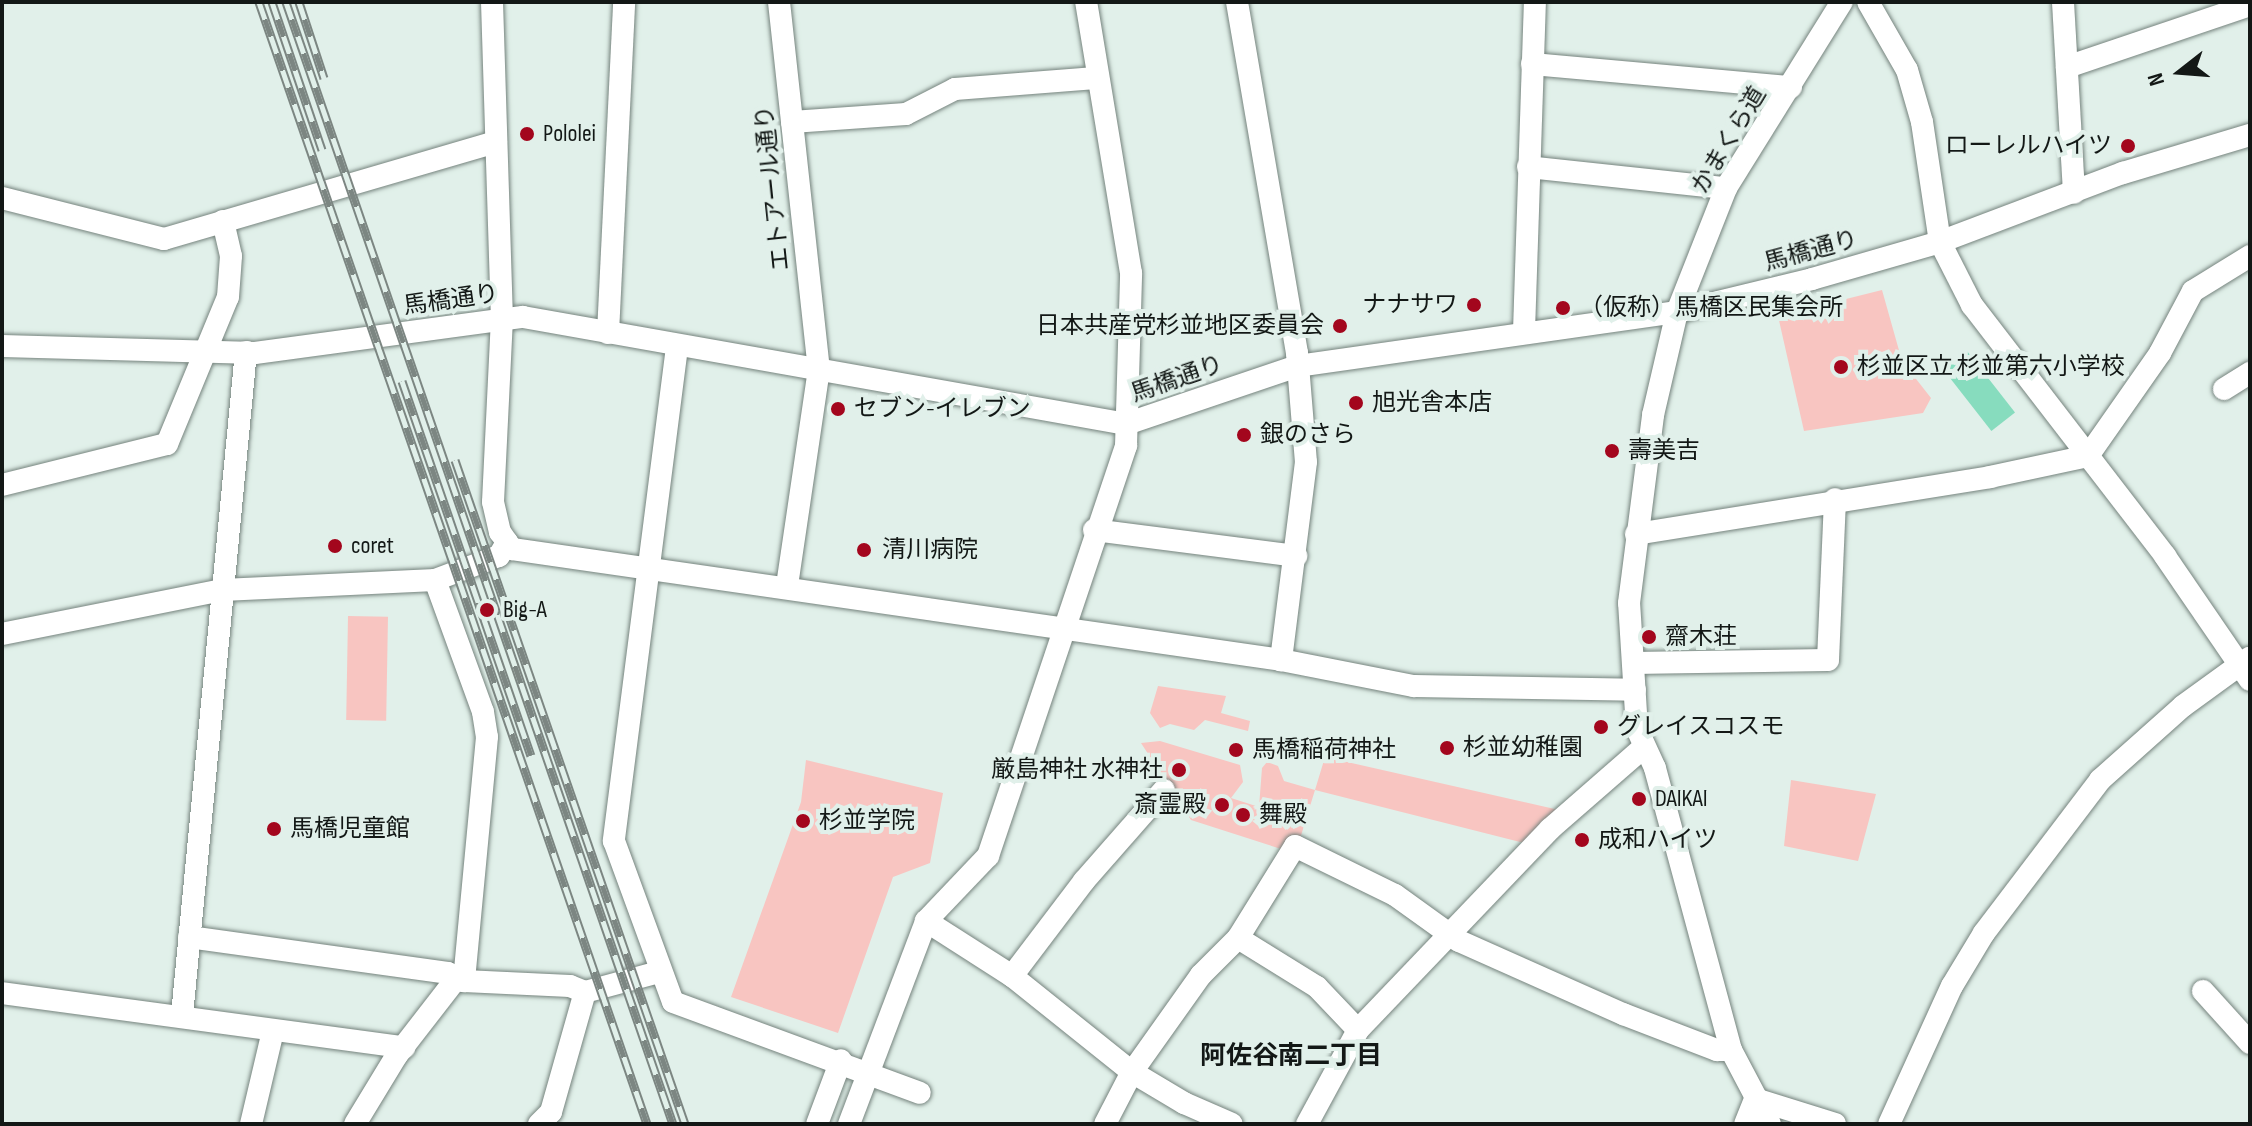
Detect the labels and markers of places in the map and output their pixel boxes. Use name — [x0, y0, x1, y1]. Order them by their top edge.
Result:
place label: Pololei — [543, 120, 596, 148]
marker: Pololei — [518, 125, 536, 143]
place label: ローレルハイツ — [1944, 132, 2112, 160]
marker: ローレルハイツ — [2119, 137, 2137, 155]
place label: ナナサワ — [1362, 291, 1458, 319]
place label: （仮称）馬橋区民集会所 — [1579, 294, 1843, 322]
marker: ナナサワ — [1465, 296, 1483, 314]
marker: （仮称）馬橋区民集会所 — [1554, 299, 1572, 317]
place label: 日本共産党杉並地区委員会 — [1036, 312, 1324, 340]
marker: 日本共産党杉並地区委員会 — [1331, 317, 1349, 335]
place label: 杉並区立 杉並第六小学校 — [1857, 353, 2125, 381]
marker: 杉並区立 杉並第六小学校 — [1832, 358, 1850, 376]
place label: 旭光舎本店 — [1372, 389, 1492, 417]
marker: 旭光舎本店 — [1347, 394, 1365, 412]
place label: セブン-イレブン — [854, 395, 1031, 423]
marker: セブン-イレブン — [829, 400, 847, 418]
place label: 銀のさら — [1260, 421, 1356, 449]
marker: 銀のさら — [1235, 426, 1253, 444]
place label: 壽美吉 — [1628, 437, 1700, 465]
marker: 壽美吉 — [1603, 442, 1621, 460]
place label: coret — [351, 532, 394, 560]
place label: 清川病院 — [882, 536, 978, 564]
marker: coret — [326, 537, 344, 555]
marker: 清川病院 — [853, 539, 875, 561]
place label: Big-A — [503, 596, 547, 624]
marker: Big-A — [478, 601, 496, 619]
place label: 齋木荘 — [1665, 623, 1737, 651]
marker: 齋木荘 — [1640, 628, 1658, 646]
place label: グレイスコスモ — [1617, 713, 1785, 741]
marker: グレイスコスモ — [1592, 718, 1610, 736]
place label: 杉並幼稚園 — [1463, 734, 1583, 762]
place label: 馬橋稲荷神社 — [1252, 736, 1396, 764]
marker: 杉並幼稚園 — [1438, 739, 1456, 757]
marker: 馬橋稲荷神社 — [1227, 741, 1245, 759]
place label: 厳島神社 水神社 — [991, 756, 1163, 784]
marker: 厳島神社 水神社 — [1170, 761, 1188, 779]
place label: DAIKAI — [1655, 785, 1708, 813]
marker: DAIKAI — [1630, 790, 1648, 808]
place label: 斎霊殿 — [1134, 791, 1206, 819]
marker: 斎霊殿 — [1213, 796, 1231, 814]
place label: 舞殿 — [1259, 801, 1307, 829]
marker: 舞殿 — [1234, 806, 1252, 824]
place label: 杉並学院 — [819, 807, 915, 835]
marker: 杉並学院 — [794, 812, 812, 830]
place label: 馬橋児童館 — [290, 815, 410, 843]
marker: 馬橋児童館 — [265, 820, 283, 838]
place label: 成和ハイツ — [1598, 826, 1718, 854]
marker: 成和ハイツ — [1573, 831, 1591, 849]

